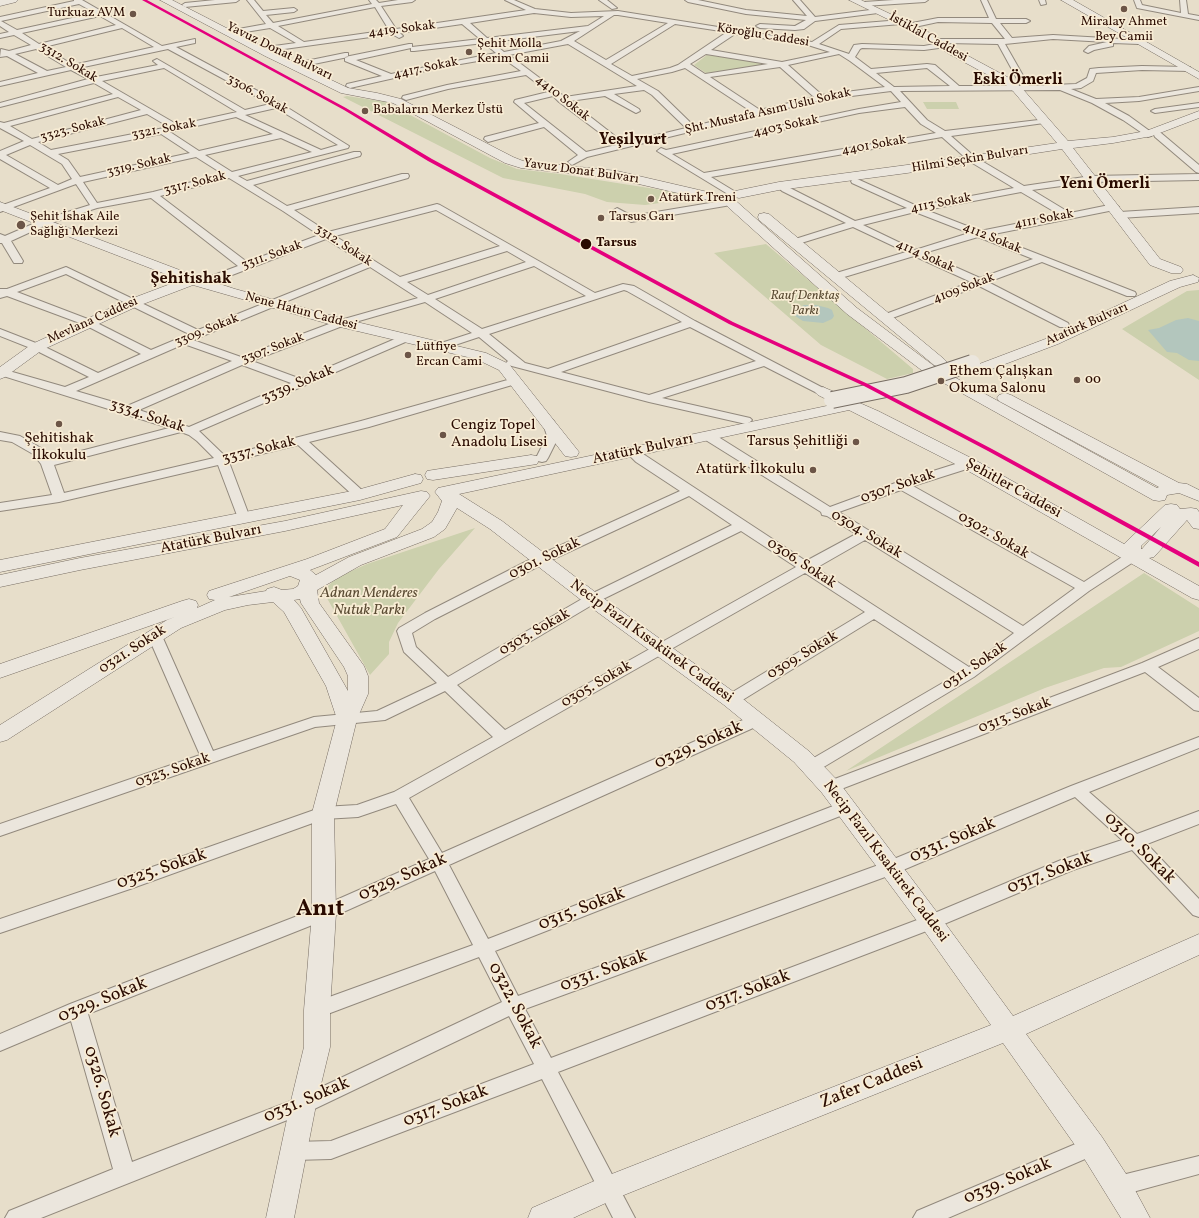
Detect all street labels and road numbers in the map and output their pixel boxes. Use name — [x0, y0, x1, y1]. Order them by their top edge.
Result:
street label: İstiklal Caddesi — [886, 10, 970, 66]
street label: 4419. Sokak — [368, 18, 436, 42]
street label: Yavuz Donat Bulvarı — [223, 19, 335, 85]
street label: Köroğlu Caddesi — [716, 21, 810, 51]
street label: 3312. Sokak — [36, 39, 100, 87]
street label: 4417. Sokak — [392, 55, 460, 83]
street label: 3306. Sokak — [224, 72, 290, 118]
street label: 4410 Sokak — [531, 73, 593, 125]
street label: Şht. Mustafa Asım Uslu Sokak — [683, 85, 853, 139]
street label: 4403 Sokak — [752, 112, 820, 142]
street label: 3323. Sokak — [39, 114, 107, 146]
street label: 3321. Sokak — [130, 116, 198, 144]
street label: 4401 Sokak — [840, 133, 908, 159]
street label: Hilmi Seçkin Bulvarı — [911, 143, 1029, 177]
street label: 3319. Sokak — [105, 151, 173, 181]
street label: Yavuz Donat Bulvarı — [522, 156, 640, 188]
street label: 3317. Sokak — [162, 169, 228, 199]
street label: 4113 Sokak — [909, 190, 973, 218]
street label: 4111 Sokak — [1013, 207, 1075, 233]
street label: 4112 Sokak — [960, 220, 1024, 258]
street label: 3312. Sokak — [311, 222, 375, 270]
street label: 4114 Sokak — [893, 237, 957, 277]
street label: 3311. Sokak — [239, 238, 305, 274]
street label: 4109 Sokak — [931, 270, 997, 308]
street label: Nene Hatun Caddesi — [243, 289, 359, 335]
street label: Mevlana Caddesi — [45, 294, 141, 348]
street label: Atatürk Bulvarı — [1043, 300, 1131, 350]
street label: 3309. Sokak — [173, 311, 241, 351]
street label: 3307. Sokak — [239, 330, 307, 368]
street label: 3339. Sokak — [259, 362, 337, 408]
street label: 3334. Sokak — [107, 396, 187, 438]
street label: Atatürk Bulvarı — [591, 431, 695, 469]
street label: 3337. Sokak — [220, 433, 298, 469]
street label: Şehitler Caddesi — [962, 455, 1064, 523]
street label: 0307. Sokak — [859, 466, 937, 508]
street label: 0304. Sokak — [827, 507, 905, 563]
street label: 0302. Sokak — [954, 508, 1032, 564]
street label: Atatürk Bulvarı — [159, 521, 263, 559]
street label: 0301. Sokak — [506, 534, 584, 584]
street label: 0306. Sokak — [763, 535, 839, 593]
street label: Necip Fazıl Kısakürek Caddesi — [566, 577, 736, 707]
street label: 0303. Sokak — [496, 606, 574, 660]
street label: 0321. Sokak — [96, 622, 170, 678]
street label: 0309. Sokak — [764, 628, 842, 684]
street label: 0311. Sokak — [939, 639, 1011, 695]
street label: 0305. Sokak — [558, 658, 636, 712]
street label: 0313. Sokak — [976, 694, 1054, 738]
street label: 0329. Sokak — [652, 717, 746, 775]
street label: 0323. Sokak — [133, 750, 213, 792]
street label: Necip Fazıl Kısakürek Caddesi — [818, 778, 952, 946]
street label: 0310. Sokak — [1098, 808, 1180, 890]
street label: 0331. Sokak — [907, 813, 999, 869]
street label: 0325. Sokak — [114, 845, 210, 895]
street label: 0317. Sokak — [1004, 848, 1096, 900]
street label: 0329. Sokak — [356, 849, 450, 907]
street label: 0315. Sokak — [536, 884, 628, 936]
street label: 0331. Sokak — [557, 946, 651, 998]
street label: 0322. Sokak — [482, 959, 546, 1053]
street label: 0317. Sokak — [702, 966, 794, 1018]
street label: 0329. Sokak — [55, 973, 151, 1029]
street label: 0326. Sokak — [78, 1044, 124, 1140]
street label: Zafer Caddesi — [818, 1054, 926, 1114]
street label: 0331. Sokak — [261, 1073, 353, 1129]
street label: 0317. Sokak — [400, 1081, 492, 1133]
street label: 0339. Sokak — [961, 1154, 1055, 1210]

